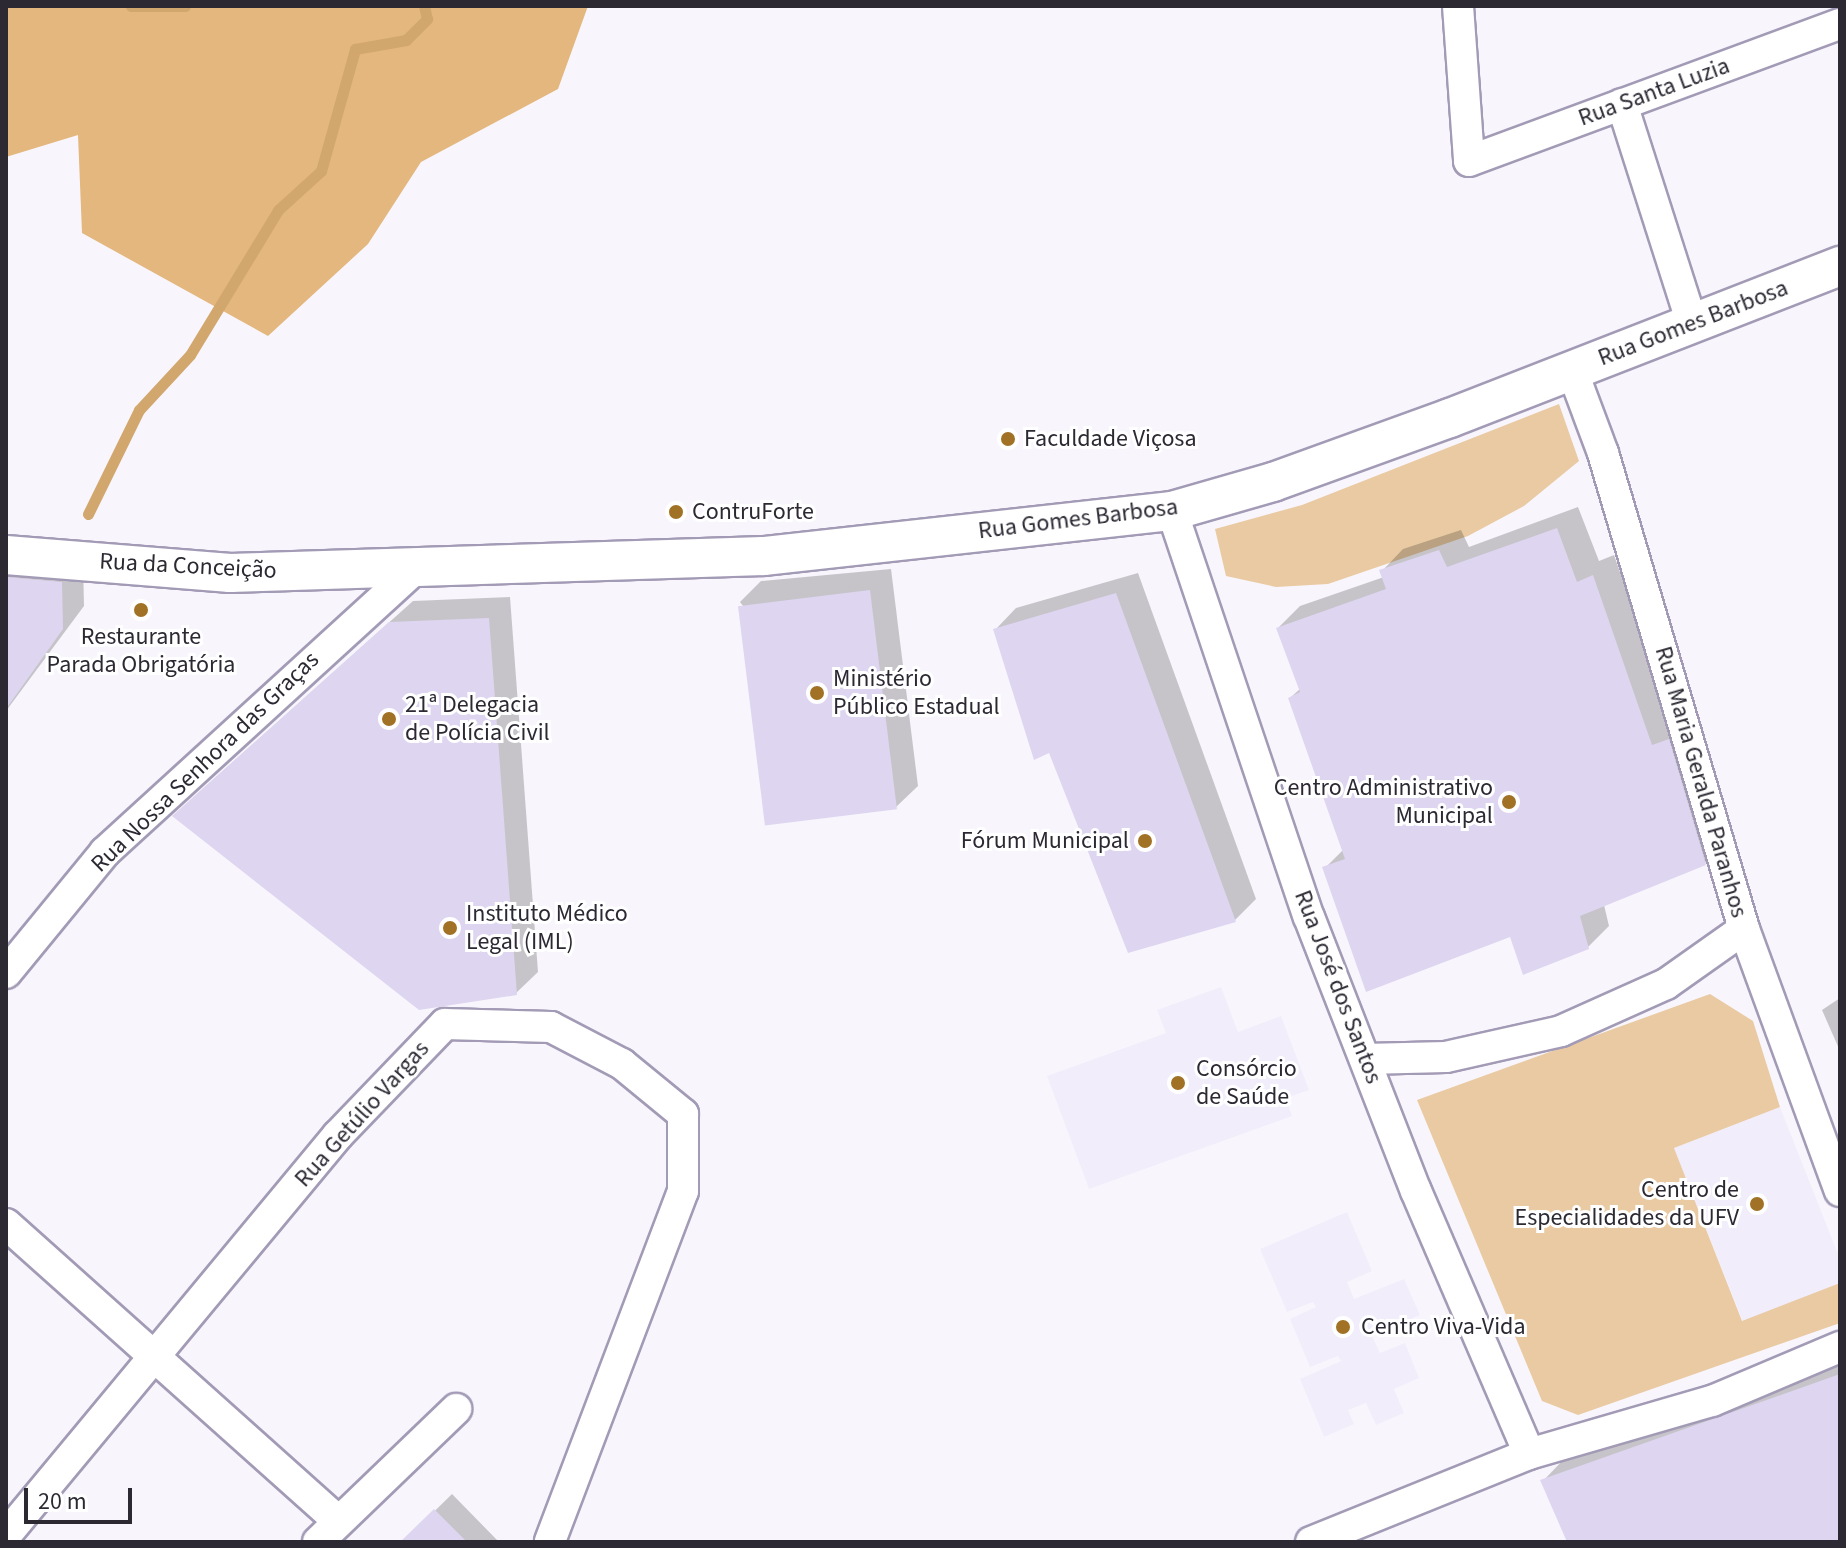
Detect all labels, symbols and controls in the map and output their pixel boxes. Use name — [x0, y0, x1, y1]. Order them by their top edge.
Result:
street label: Rua Santa Luzia — [1574, 51, 1734, 133]
street label: Rua Gomes Barbosa — [1594, 274, 1792, 372]
place label: Faculdade Viçosa — [1024, 425, 1197, 453]
marker: Faculdade Viçosa — [999, 430, 1017, 448]
street label: Rua Gomes Barbosa — [976, 492, 1180, 546]
place label: ContruForte — [692, 498, 814, 526]
marker: ContruForte — [667, 503, 685, 521]
street label: Rua da Conceição — [99, 547, 277, 585]
marker: Restaurante Parada Obrigatória — [132, 601, 150, 619]
place label: Restaurante Parada Obrigatória — [47, 623, 235, 679]
street label: Rua Maria Geralda Paranhos — [1648, 643, 1754, 921]
street label: Rua Nossa Senhora das Graças — [85, 646, 325, 878]
place label: Ministério Público Estadual — [833, 665, 1000, 721]
marker: Ministério Público Estadual — [808, 684, 826, 702]
place label: 21ª Delegacia de Polícia Civil — [405, 691, 550, 747]
marker: 21ª Delegacia de Polícia Civil — [380, 710, 398, 728]
place label: Centro Administrativo Municipal — [1274, 774, 1493, 830]
marker: Centro Administrativo Municipal — [1500, 793, 1518, 811]
place label: Fórum Municipal — [961, 827, 1129, 855]
marker: Fórum Municipal — [1136, 832, 1154, 850]
street label: Rua José dos Santos — [1288, 886, 1388, 1088]
place label: Instituto Médico Legal (IML) — [466, 900, 628, 956]
marker: Instituto Médico Legal (IML) — [441, 919, 459, 937]
street label: Rua Getúlio Vargas — [289, 1035, 435, 1193]
place label: Consórcio de Saúde — [1196, 1055, 1297, 1111]
marker: Consórcio de Saúde — [1167, 1072, 1189, 1094]
place label: Centro de Especialidades da UFV — [1515, 1176, 1739, 1232]
marker: Centro de Especialidades da UFV — [1746, 1193, 1768, 1215]
place label: Centro Viva-Vida — [1361, 1313, 1526, 1341]
marker: Centro Viva-Vida — [1332, 1316, 1354, 1338]
scale bar — [28, 1472, 136, 1522]
text: 20 m — [38, 1484, 87, 1519]

